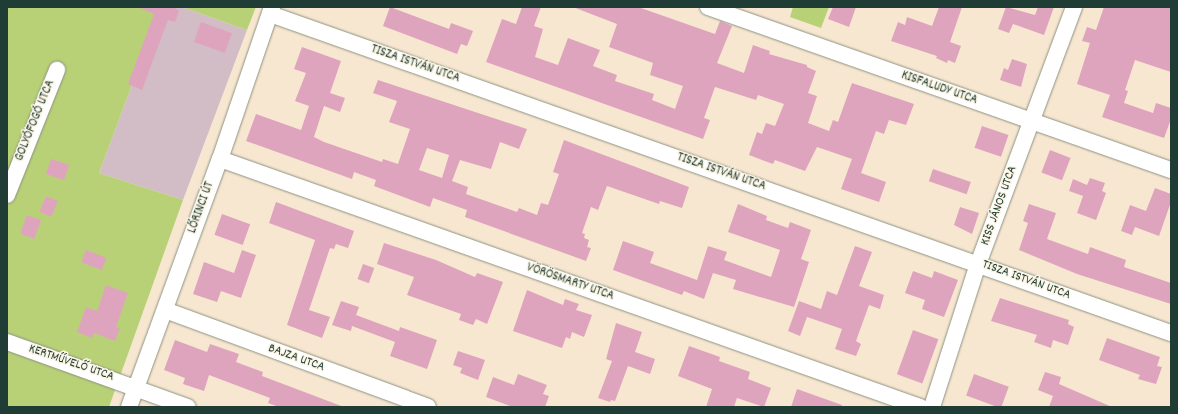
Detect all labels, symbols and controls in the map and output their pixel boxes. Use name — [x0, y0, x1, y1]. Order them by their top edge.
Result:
street label: TISZA ISTVÁN UTCA — [368, 42, 462, 88]
street label: KISFALUDY UTCA — [899, 69, 979, 109]
street label: GOLYÓFOGÓ UTCA — [13, 78, 59, 164]
street label: TISZA ISTVÁN UTCA — [674, 150, 768, 196]
street label: KISS JÁNOS UTCA — [978, 164, 1022, 248]
street label: LŐRINCI ÚT — [185, 180, 219, 236]
street label: TISZA ISTVÁN UTCA — [980, 258, 1072, 304]
street label: VÖRÖSMARTY UTCA — [524, 261, 616, 305]
street label: KERTMŰVELŐ UTCA — [26, 342, 116, 386]
street label: BAJZA UTCA — [266, 342, 326, 376]

